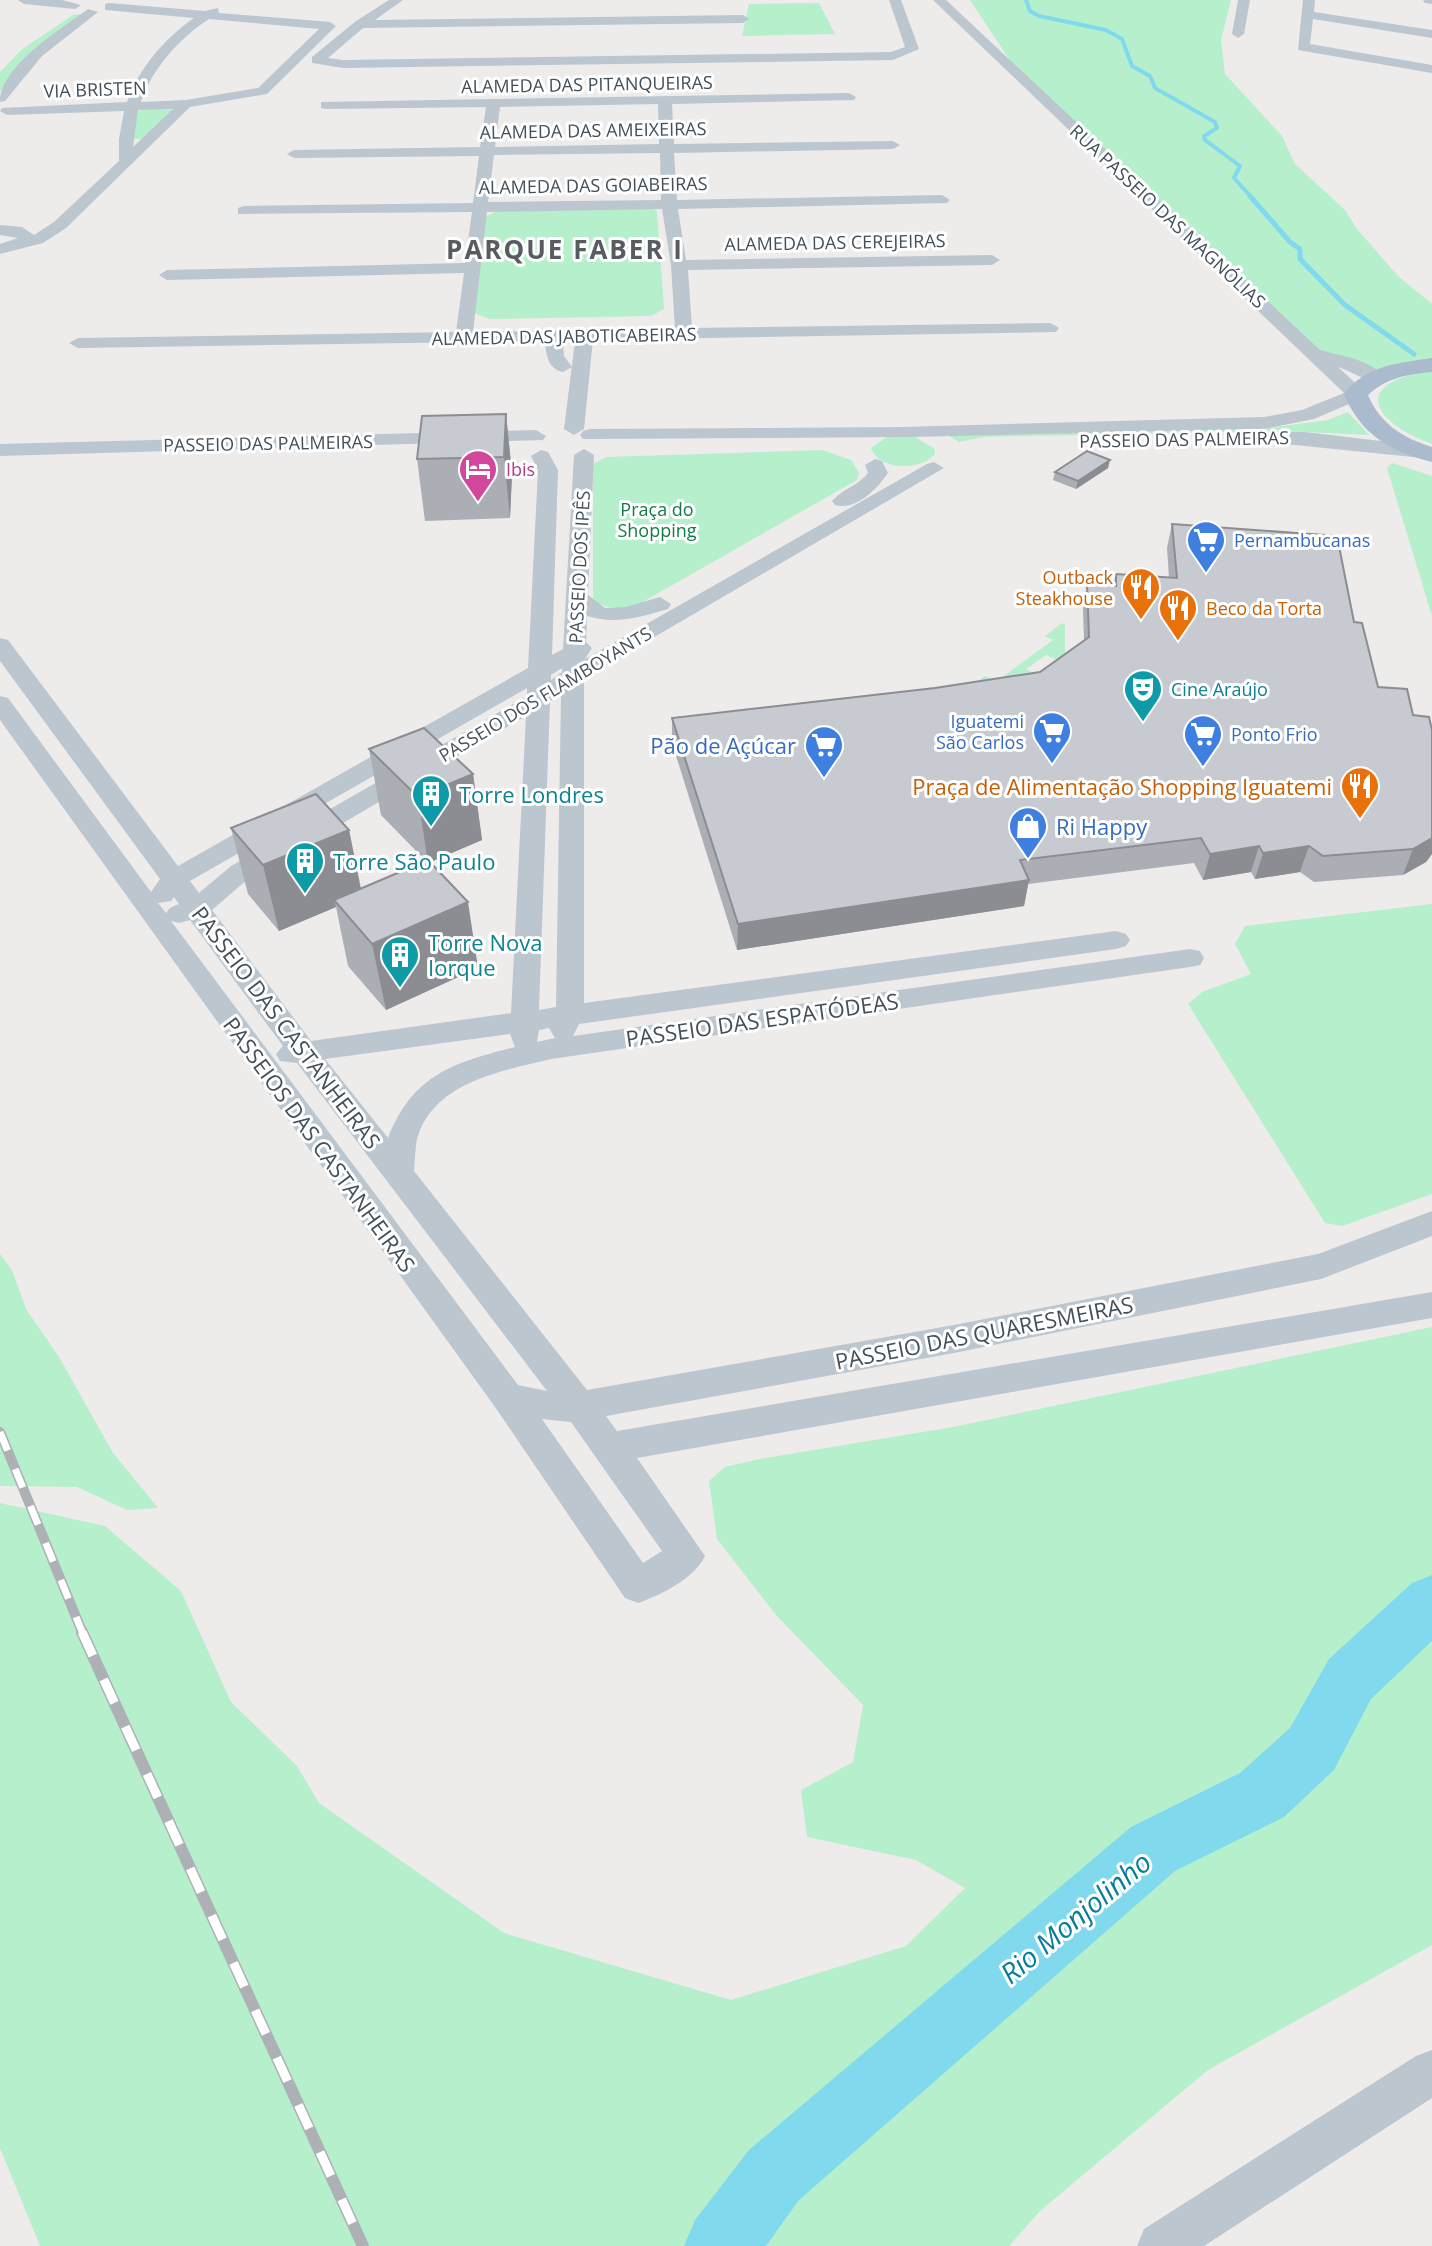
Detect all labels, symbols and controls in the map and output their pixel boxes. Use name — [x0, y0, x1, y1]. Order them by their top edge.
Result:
street label: ALAMEDA DAS PITANQUEIRAS — [461, 70, 713, 98]
street label: VIA BRISTEN — [43, 75, 147, 103]
street label: ALAMEDA DAS AMEIXEIRAS — [479, 116, 707, 144]
street label: RUA PASSEIO DAS MAGNÓLIAS — [1065, 119, 1271, 313]
street label: ALAMEDA DAS GOIABEIRAS — [478, 171, 708, 199]
street label: ALAMEDA DAS CEREJEIRAS — [724, 228, 946, 256]
district label: PARQUE FABER I — [446, 231, 684, 267]
street label: ALAMEDA DAS JABOTICABEIRAS — [431, 322, 697, 350]
street label: PASSEIO DAS PALMEIRAS — [1079, 425, 1289, 453]
street label: PASSEIO DAS PALMEIRAS — [163, 429, 373, 457]
hotel icon: Ibis — [457, 448, 499, 503]
place label: Ibis — [506, 457, 535, 481]
street label: PASSEIO DOS IPÊS — [563, 490, 595, 644]
park label: Praça do Shopping — [617, 497, 697, 542]
supermarket icon: Pernambucanas — [1185, 519, 1227, 574]
place label: Pernambucanas — [1234, 528, 1370, 552]
place label: Outback Steakhouse — [1016, 565, 1114, 610]
restaurant icon: Outback Steakhouse — [1120, 566, 1162, 621]
restaurant icon: Beco da Torta — [1157, 587, 1199, 642]
place label: Beco da Torta — [1206, 596, 1322, 620]
street label: PASSEIO DOS FLAMBOYANTS — [434, 621, 656, 767]
theatre icon: Cine Araújo — [1122, 668, 1164, 723]
place label: Cine Araújo — [1171, 677, 1268, 701]
place label: Iguatemi São Carlos — [936, 709, 1024, 754]
supermarket icon: Iguatemi São Carlos — [1031, 710, 1073, 765]
supermarket icon: Ponto Frio — [1182, 713, 1224, 768]
place label: Ponto Frio — [1231, 722, 1318, 746]
supermarket icon: Pão de Açúcar — [803, 724, 845, 779]
place label: Pão de Açúcar — [650, 730, 796, 760]
restaurant icon: Praça de Alimentação Shopping Iguatemi — [1339, 765, 1381, 820]
place label: Praça de Alimentação Shopping Iguatemi — [912, 771, 1332, 801]
building icon: Torre Londres — [410, 773, 452, 828]
place label: Torre Londres — [459, 779, 604, 809]
shop icon: Ri Happy — [1007, 805, 1049, 860]
place label: Ri Happy — [1056, 811, 1148, 841]
building icon: Torre São Paulo — [284, 840, 326, 895]
place label: Torre São Paulo — [333, 846, 495, 876]
street label: PASSEIO DAS CASTANHEIRAS — [186, 899, 388, 1155]
place label: Torre Nova Iorque — [428, 927, 542, 982]
building icon: Torre Nova Iorque — [379, 934, 421, 989]
street label: PASSEIO DAS ESPATÓDEAS — [624, 985, 900, 1053]
street label: PASSEIOS DAS CASTANHEIRAS — [217, 1010, 423, 1278]
street label: PASSEIO DAS QUARESMEIRAS — [833, 1288, 1135, 1376]
water label: Rio Monjolinho — [991, 1843, 1159, 1991]

